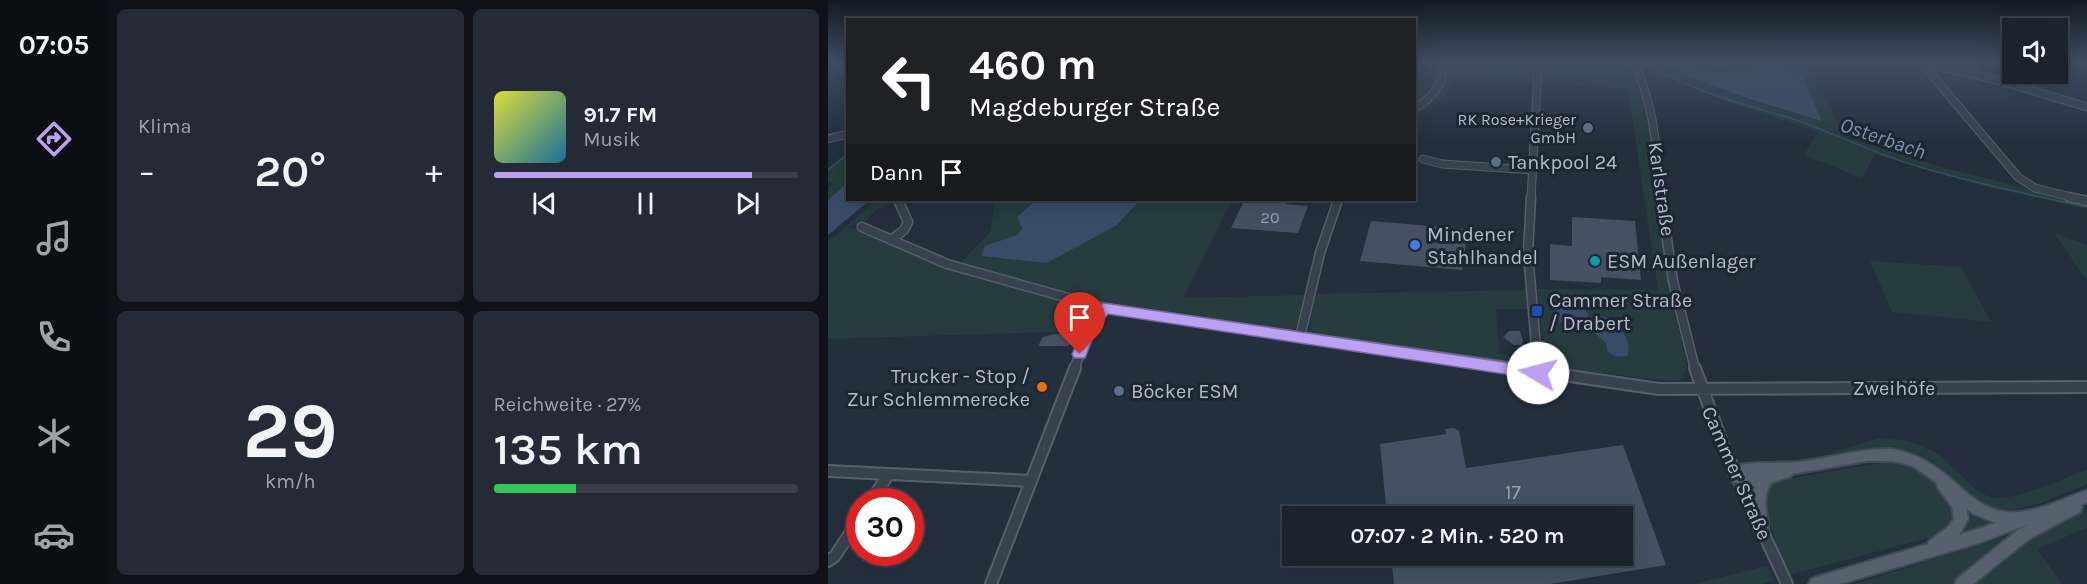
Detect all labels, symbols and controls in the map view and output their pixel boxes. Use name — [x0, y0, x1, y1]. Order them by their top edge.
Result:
map controls — [2002, 18, 2068, 84]
button: sound — [2002, 18, 2068, 84]
text: 07:05 — [19, 29, 89, 61]
text: 460 m — [969, 40, 1097, 90]
icon: left — [870, 42, 948, 120]
text: Magdeburger Straße — [969, 91, 1220, 123]
text: 91.7 FM — [584, 102, 657, 128]
place label: RK Rose+Krieger GmbH — [1458, 110, 1576, 147]
water label: Osterbach — [1837, 112, 1929, 164]
text: Klima — [138, 115, 191, 138]
icon: directions — [33, 118, 75, 160]
marker: RK Rose+Krieger GmbH — [1581, 121, 1595, 135]
text: Musik — [584, 128, 640, 151]
street label: Karlstraße — [1644, 141, 1679, 238]
text: 20° — [254, 145, 326, 197]
place label: Tankpool 24 — [1508, 151, 1617, 174]
text: − — [138, 152, 155, 190]
text: + — [425, 152, 443, 190]
marker: Tankpool 24 — [1489, 155, 1503, 169]
icon: arrive — [935, 156, 968, 189]
text: Dann — [870, 160, 923, 186]
icon: previous — [528, 187, 561, 220]
icon: pause — [629, 187, 662, 220]
icon: next — [731, 187, 764, 220]
house number: 20 — [1261, 208, 1279, 227]
icon: music — [33, 217, 75, 259]
place label: Mindener Stahlhandel — [1427, 223, 1538, 269]
marker: Mindener Stahlhandel — [1408, 238, 1422, 252]
place label: ESM Außenlager — [1607, 250, 1756, 273]
marker: ESM Außenlager — [1588, 254, 1602, 268]
place label: Cammer Straße / Drabert — [1549, 289, 1692, 335]
pin — [1054, 292, 1105, 354]
icon: arrive — [1063, 301, 1096, 334]
marker: Cammer Straße / Drabert — [1530, 304, 1544, 318]
icon: phone — [33, 316, 75, 358]
position arrow — [1506, 341, 1570, 405]
place label: Trucker - Stop / Zur Schlemmerecke — [847, 365, 1030, 411]
street label: Zweihöfe — [1853, 377, 1935, 400]
marker: Trucker - Stop / Zur Schlemmerecke — [1035, 380, 1049, 394]
place label: Böcker ESM — [1131, 380, 1238, 403]
marker: Böcker ESM — [1112, 384, 1126, 398]
text: 29 — [243, 385, 338, 477]
text: Reichweite · 27% — [494, 393, 641, 416]
street label: Cammer Straße — [1697, 403, 1776, 543]
icon: climate — [33, 415, 75, 457]
text: 135 km — [494, 423, 643, 475]
text: km/h — [265, 470, 316, 493]
house number: 17 — [1505, 481, 1522, 504]
speed limit sign: 30 — [846, 488, 924, 566]
icon: car — [33, 514, 75, 556]
text: 07:07 · 2 Min. · 520 m — [1350, 523, 1565, 549]

